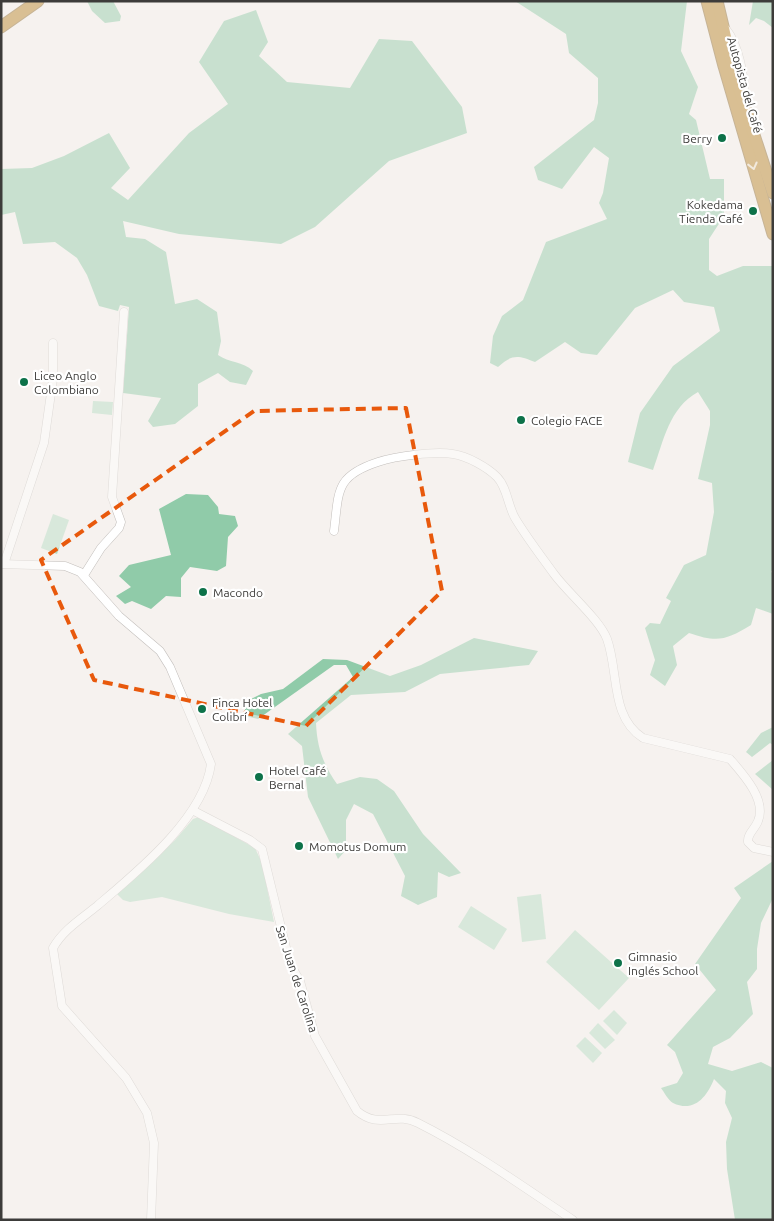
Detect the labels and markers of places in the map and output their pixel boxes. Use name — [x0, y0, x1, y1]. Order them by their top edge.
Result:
place label: Berry — [683, 132, 712, 145]
marker: Berry — [716, 132, 728, 144]
place label: Kokedama Tienda Café — [679, 198, 743, 225]
marker: Kokedama Tienda Café — [747, 205, 759, 217]
place label: Liceo Anglo Colombiano — [34, 369, 99, 396]
marker: Liceo Anglo Colombiano — [18, 376, 30, 388]
marker: Colegio FACE — [515, 414, 527, 426]
place label: Colegio FACE — [531, 414, 603, 427]
marker: Macondo — [197, 586, 209, 598]
place label: Macondo — [213, 586, 263, 599]
place label: Finca Hotel Colibrí — [212, 696, 272, 723]
marker: Finca Hotel Colibrí — [196, 703, 208, 715]
place label: Hotel Café Bernal — [269, 764, 326, 791]
marker: Hotel Café Bernal — [253, 771, 265, 783]
marker: Momotus Domum — [293, 840, 305, 852]
place label: Momotus Domum — [309, 840, 406, 853]
place label: Gimnasio Inglés School — [628, 950, 698, 977]
marker: Gimnasio Inglés School — [612, 957, 624, 969]

